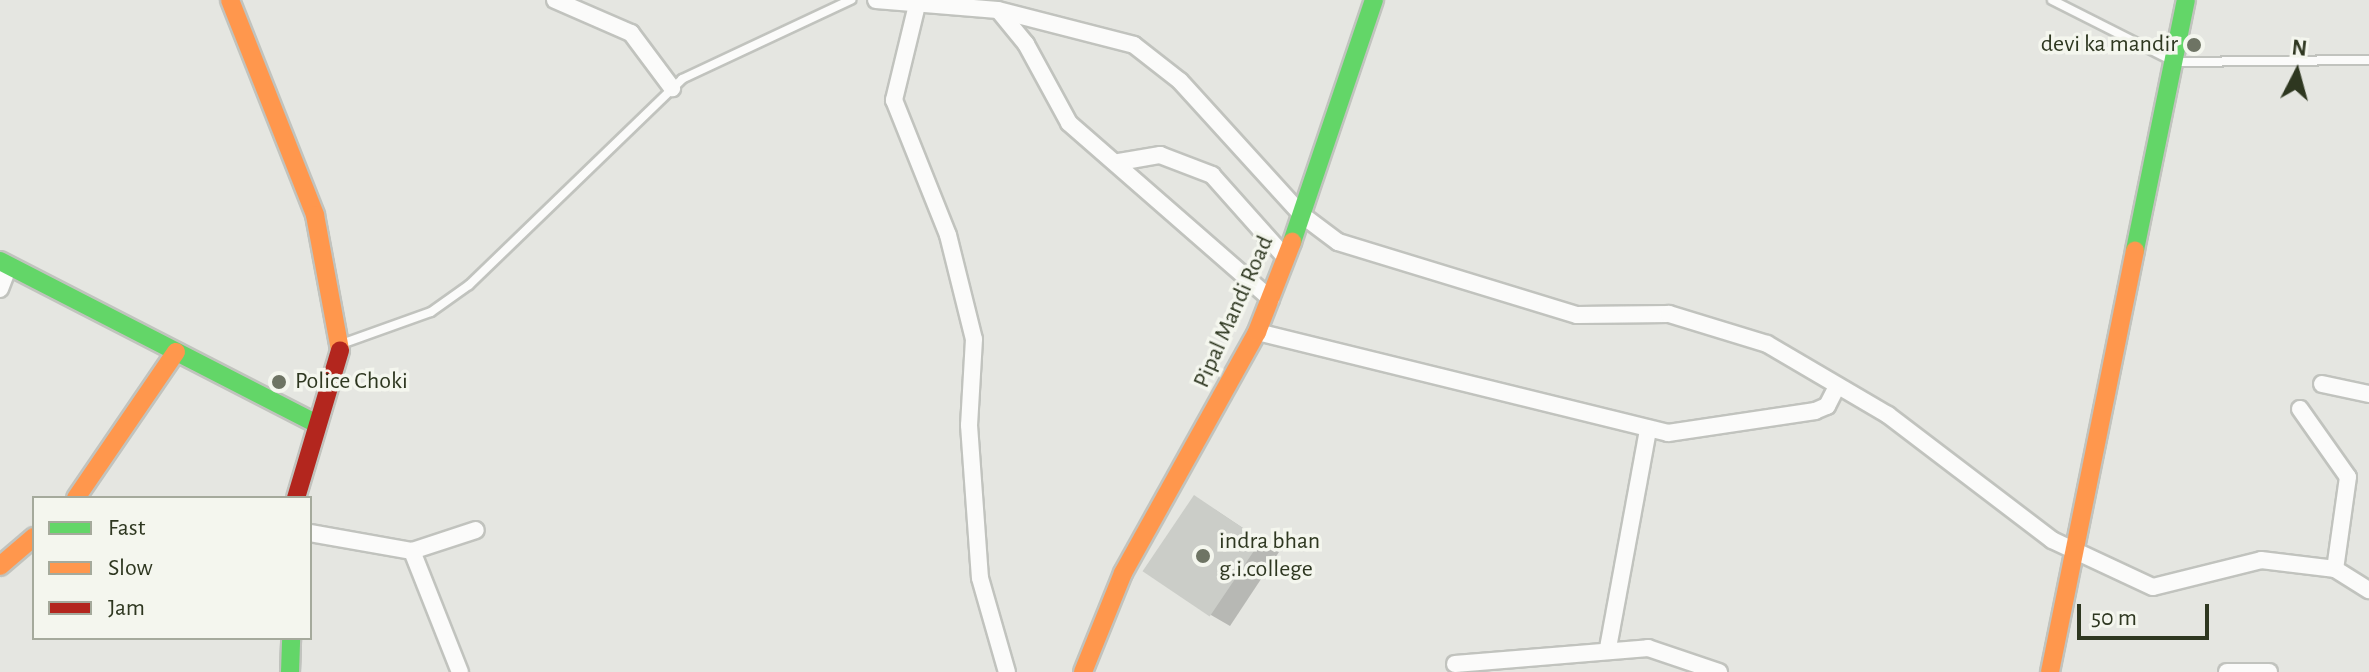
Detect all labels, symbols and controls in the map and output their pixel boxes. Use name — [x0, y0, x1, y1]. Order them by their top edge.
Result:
place label: devi ka mandir — [2041, 31, 2178, 59]
north arrow — [2257, 32, 2337, 112]
marker: devi ka mandir — [2185, 36, 2203, 54]
text: N — [2291, 36, 2308, 60]
street label: Pipal Mandi Road — [1188, 232, 1280, 392]
place label: Police Choki — [295, 368, 408, 396]
marker: Police Choki — [270, 373, 288, 391]
legend — [32, 496, 312, 640]
text: Fast — [108, 516, 145, 540]
place label: indra bhan g.i.college — [1219, 528, 1320, 584]
marker: indra bhan g.i.college — [1194, 547, 1212, 565]
text: Slow — [108, 556, 153, 580]
scale bar — [2081, 588, 2213, 638]
text: Jam — [108, 596, 145, 620]
text: 50 m — [2091, 606, 2137, 630]

